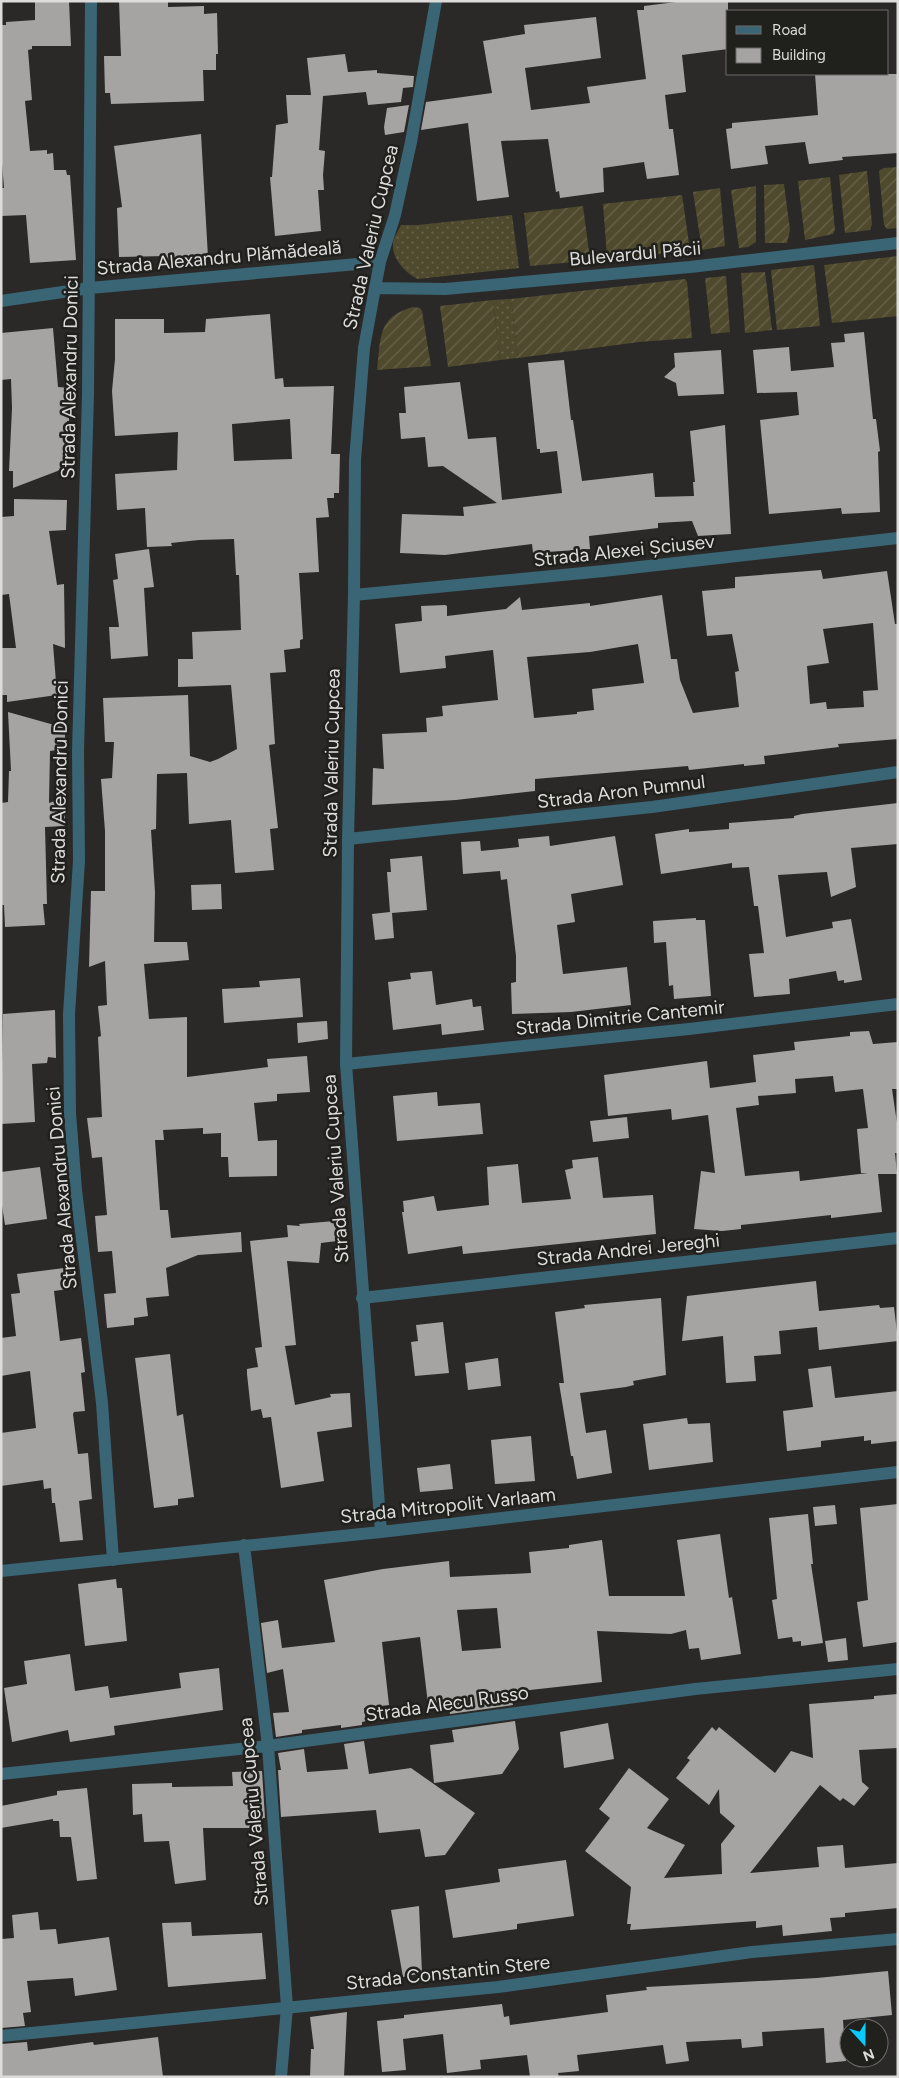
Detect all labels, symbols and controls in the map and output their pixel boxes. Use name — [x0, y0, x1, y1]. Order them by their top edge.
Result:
legend — [726, 10, 889, 75]
text: Road — [772, 21, 807, 39]
text: Building — [772, 46, 826, 64]
street label: Strada Valeriu Cupcea — [338, 142, 403, 332]
street label: Strada Alexandru Plămădeală — [96, 235, 342, 280]
street label: Bulevardul Păcii — [568, 236, 702, 271]
street label: Strada Alexandru Donici — [56, 275, 83, 479]
street label: Strada Alexei Șciusev — [532, 530, 716, 571]
street label: Strada Valeriu Cupcea — [318, 668, 345, 858]
street label: Strada Alexandru Donici — [46, 680, 73, 884]
street label: Strada Aron Pumnul — [536, 770, 706, 813]
street label: Strada Dimitrie Cantemir — [514, 995, 726, 1040]
street label: Strada Valeriu Cupcea — [317, 1074, 354, 1264]
street label: Strada Alexandru Donici — [41, 1086, 82, 1290]
street label: Strada Andrei Jereghi — [535, 1228, 721, 1271]
street label: Strada Mitropolit Varlaam — [339, 1483, 557, 1528]
street label: Strada Alecu Russo — [364, 1681, 530, 1726]
street label: Strada Valeriu Cupcea — [234, 1717, 273, 1907]
street label: Strada Constantin Stere — [345, 1950, 551, 1995]
north arrow — [839, 2018, 889, 2068]
text: N — [860, 2045, 877, 2065]

